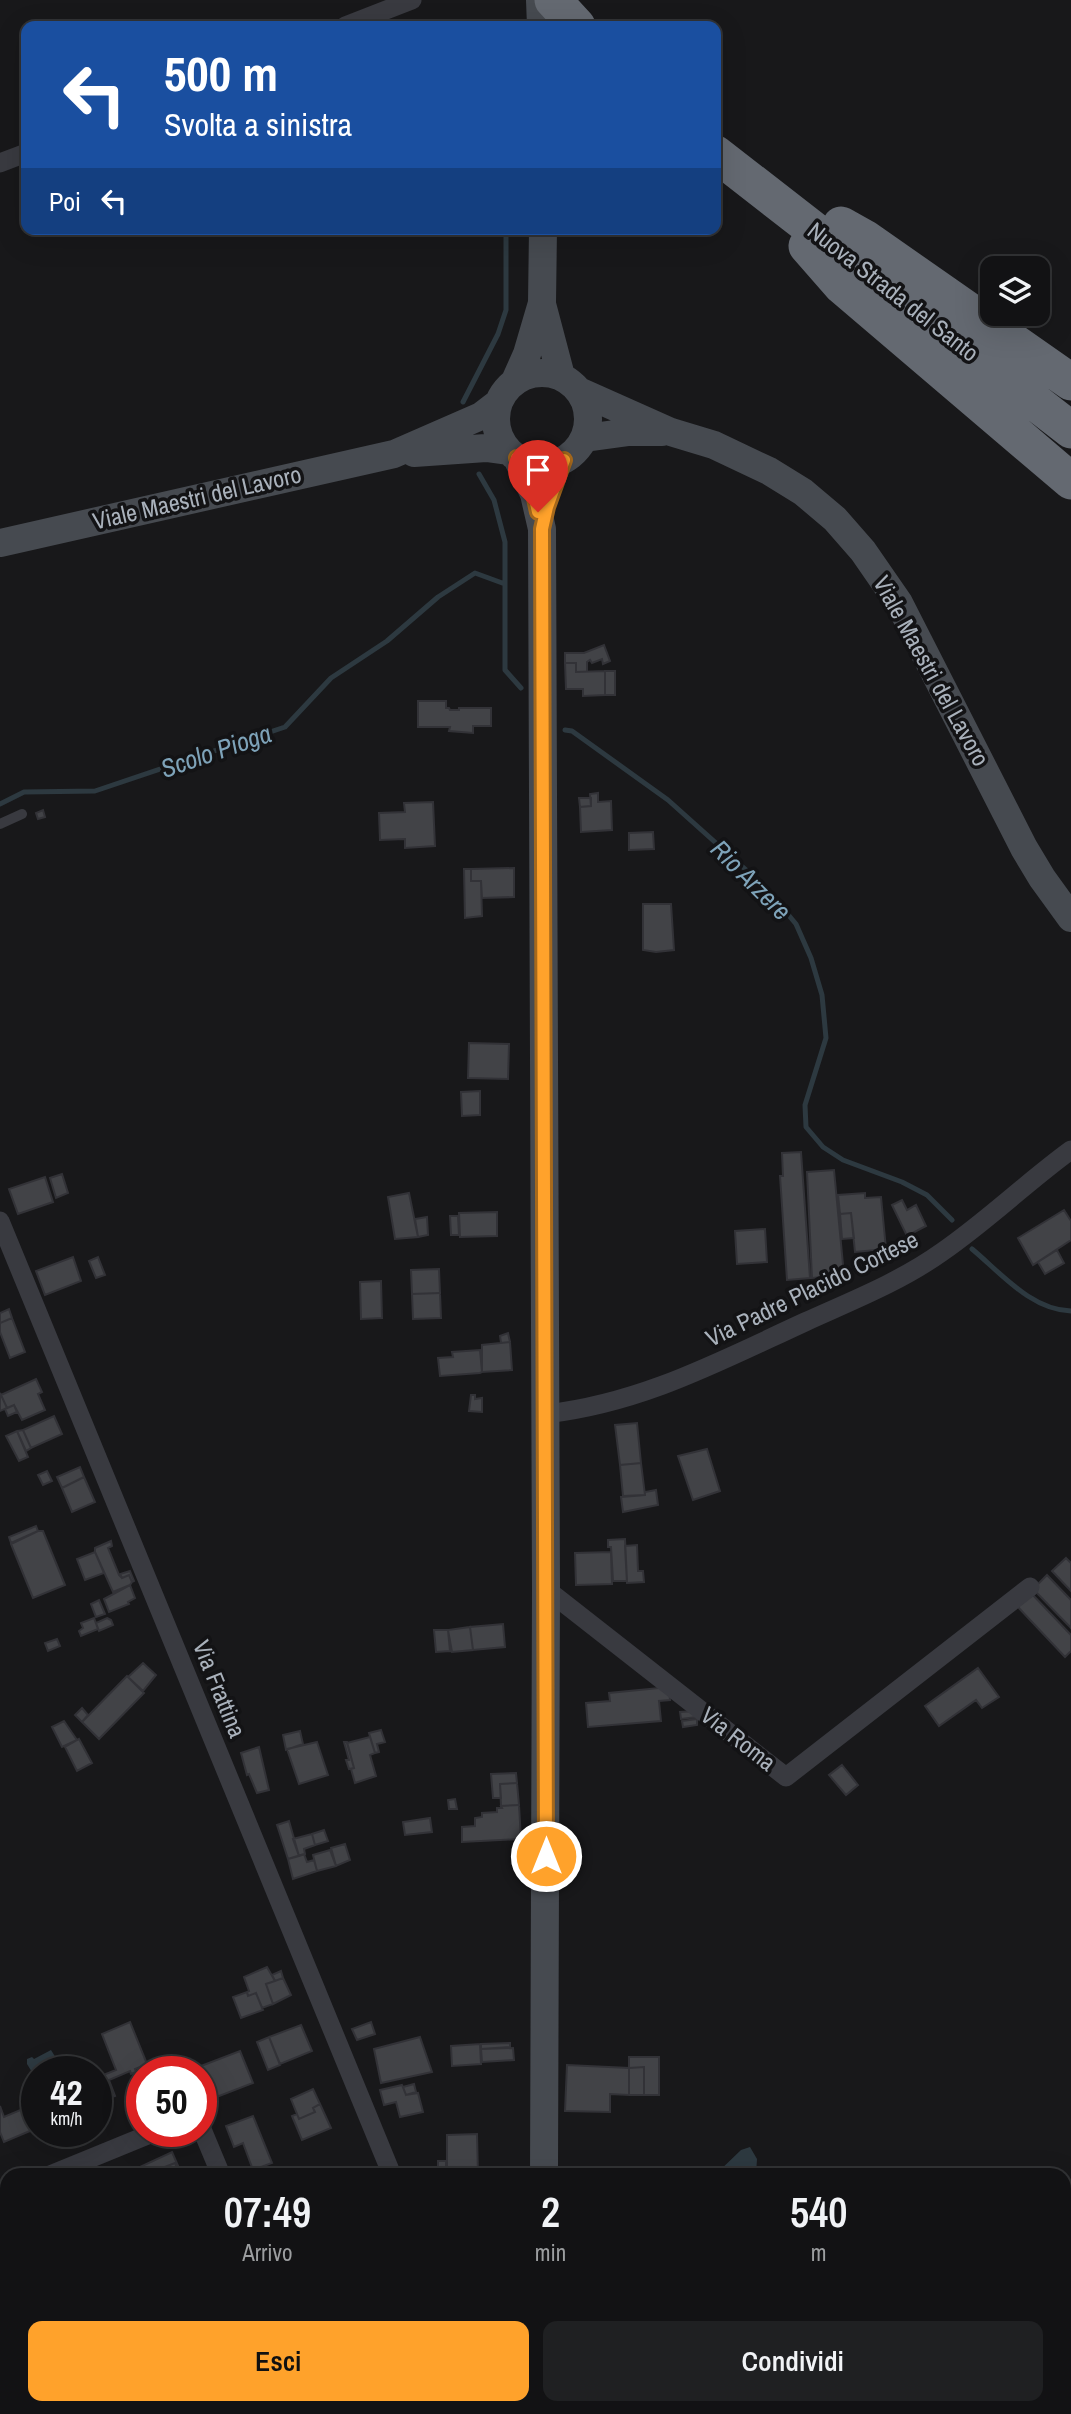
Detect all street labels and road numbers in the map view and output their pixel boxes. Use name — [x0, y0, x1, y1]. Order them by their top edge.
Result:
street label: Nuova Strada del Santo — [801, 214, 986, 368]
street label: Viale Maestri del Lavoro — [89, 457, 304, 537]
street label: Viale Maestri del Lavoro — [866, 570, 997, 771]
street label: Via Padre Placido Cortese — [700, 1223, 923, 1353]
street label: Via Frattina — [186, 1635, 254, 1742]
street label: Via Roma — [694, 1699, 783, 1778]

